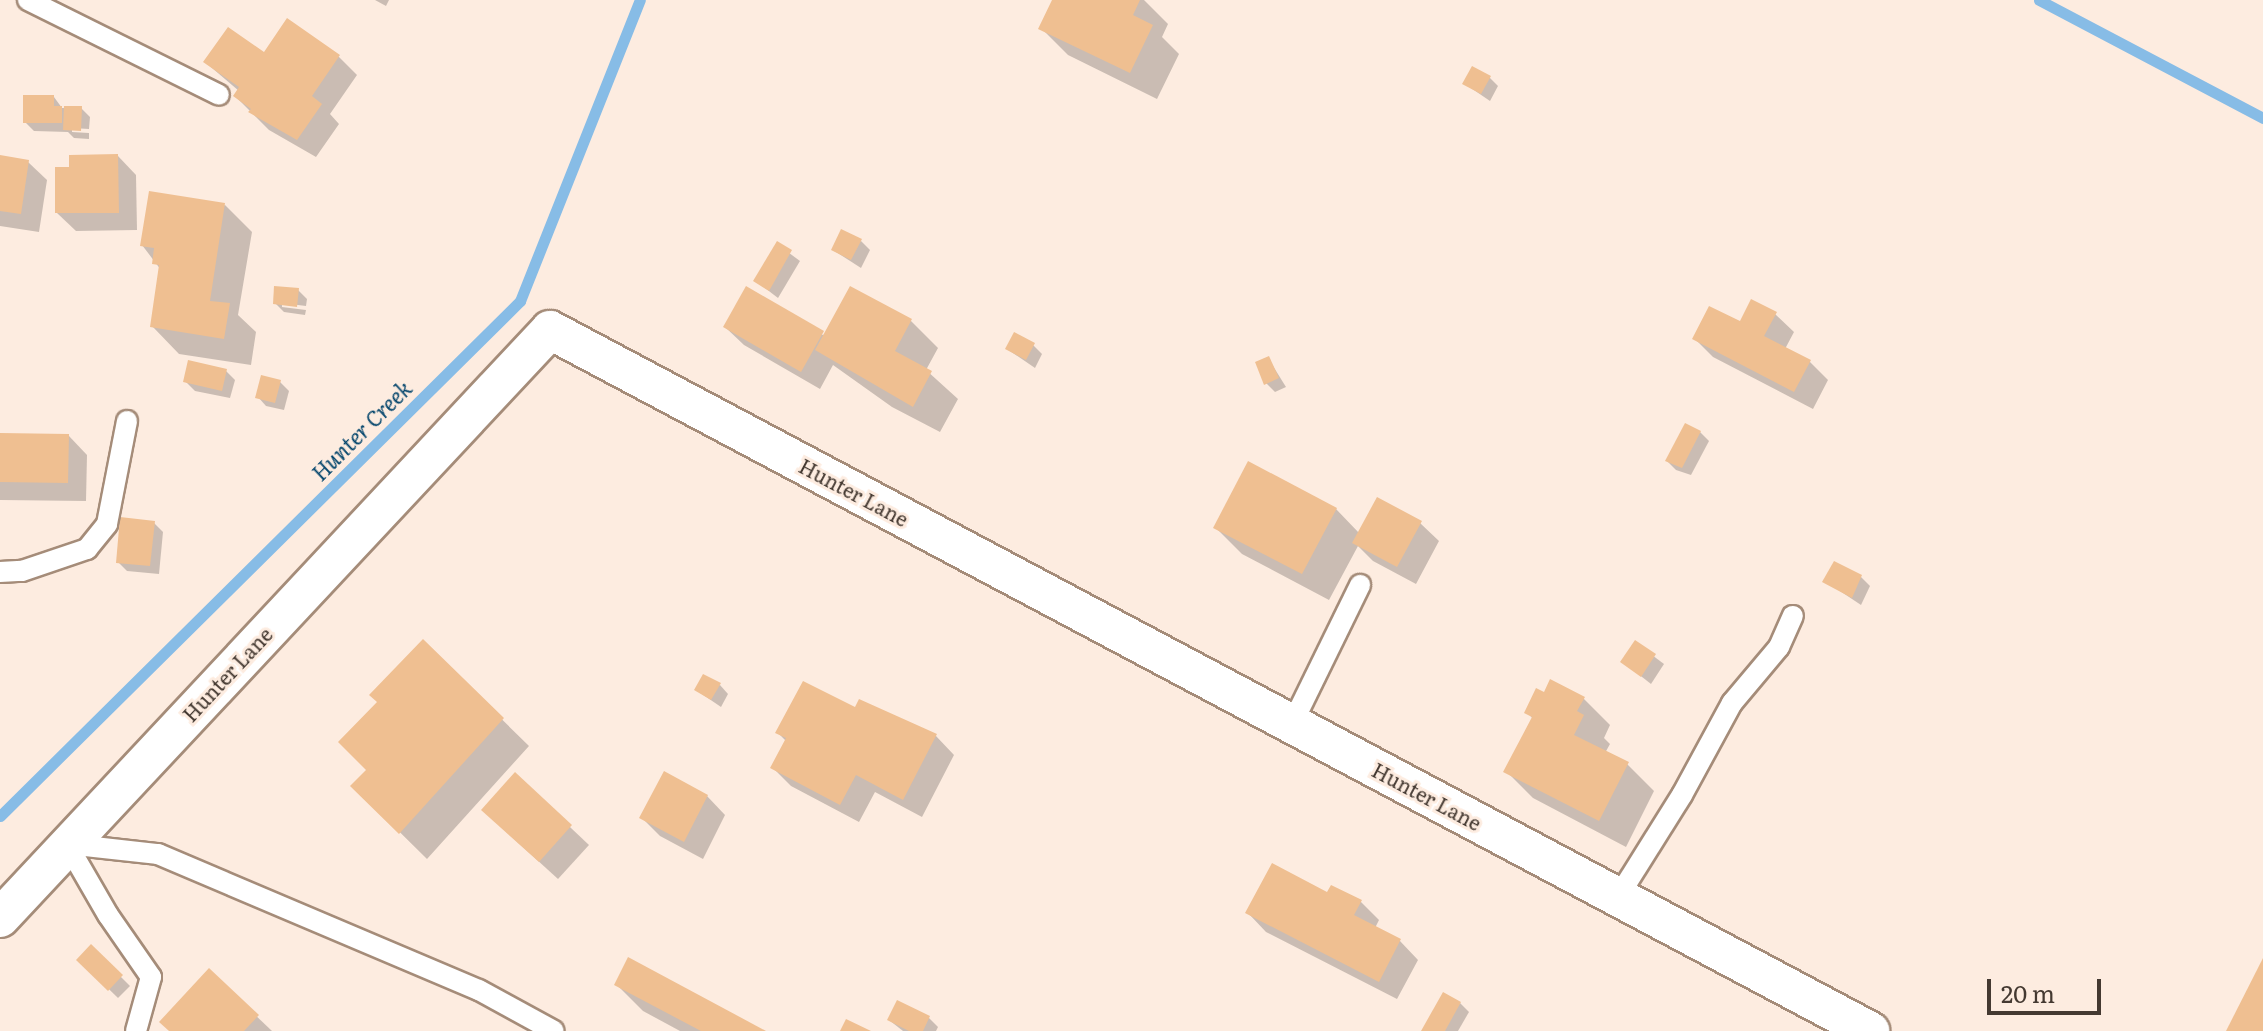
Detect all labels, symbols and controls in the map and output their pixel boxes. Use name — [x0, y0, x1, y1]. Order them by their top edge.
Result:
water label: Hunter Creek — [306, 375, 416, 485]
street label: Hunter Lane — [795, 453, 913, 531]
street label: Hunter Lane — [177, 622, 277, 726]
street label: Hunter Lane — [1368, 757, 1486, 835]
scale bar — [1991, 963, 2105, 1013]
text: 20 m — [2001, 975, 2055, 1010]

